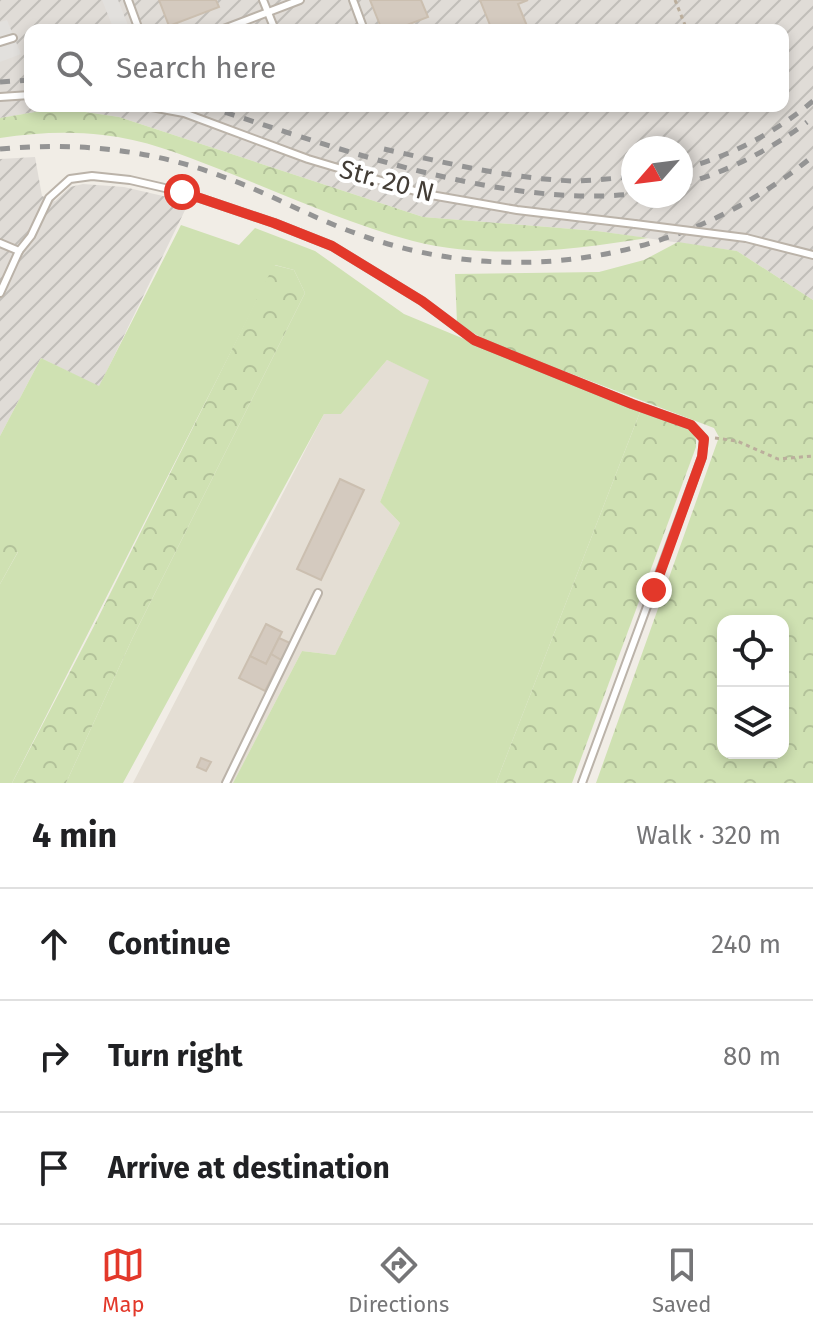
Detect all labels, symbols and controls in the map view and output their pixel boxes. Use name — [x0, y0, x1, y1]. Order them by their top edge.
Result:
search box — [24, 24, 789, 112]
icon: search — [52, 46, 96, 90]
text: Search here — [116, 50, 276, 86]
north arrow — [621, 136, 693, 208]
street label: Str. 20 N — [336, 154, 438, 208]
route start — [164, 174, 200, 210]
route end — [636, 572, 672, 608]
map controls — [717, 615, 789, 759]
button: locate — [717, 615, 789, 687]
button: layers — [717, 687, 789, 759]
text: 4 min — [32, 815, 117, 856]
text: Walk · 320 m — [636, 820, 781, 851]
icon: ahead — [32, 922, 76, 966]
text: Continue — [108, 926, 231, 962]
text: 240 m — [711, 929, 781, 960]
icon: right — [32, 1034, 76, 1078]
text: Turn right — [108, 1038, 243, 1074]
text: 80 m — [723, 1041, 781, 1072]
icon: arrive — [32, 1146, 76, 1190]
text: Arrive at destination — [108, 1150, 390, 1186]
tab: Map — [101, 1243, 145, 1318]
tab: Directions — [348, 1243, 449, 1318]
tab: Saved — [652, 1243, 712, 1318]

